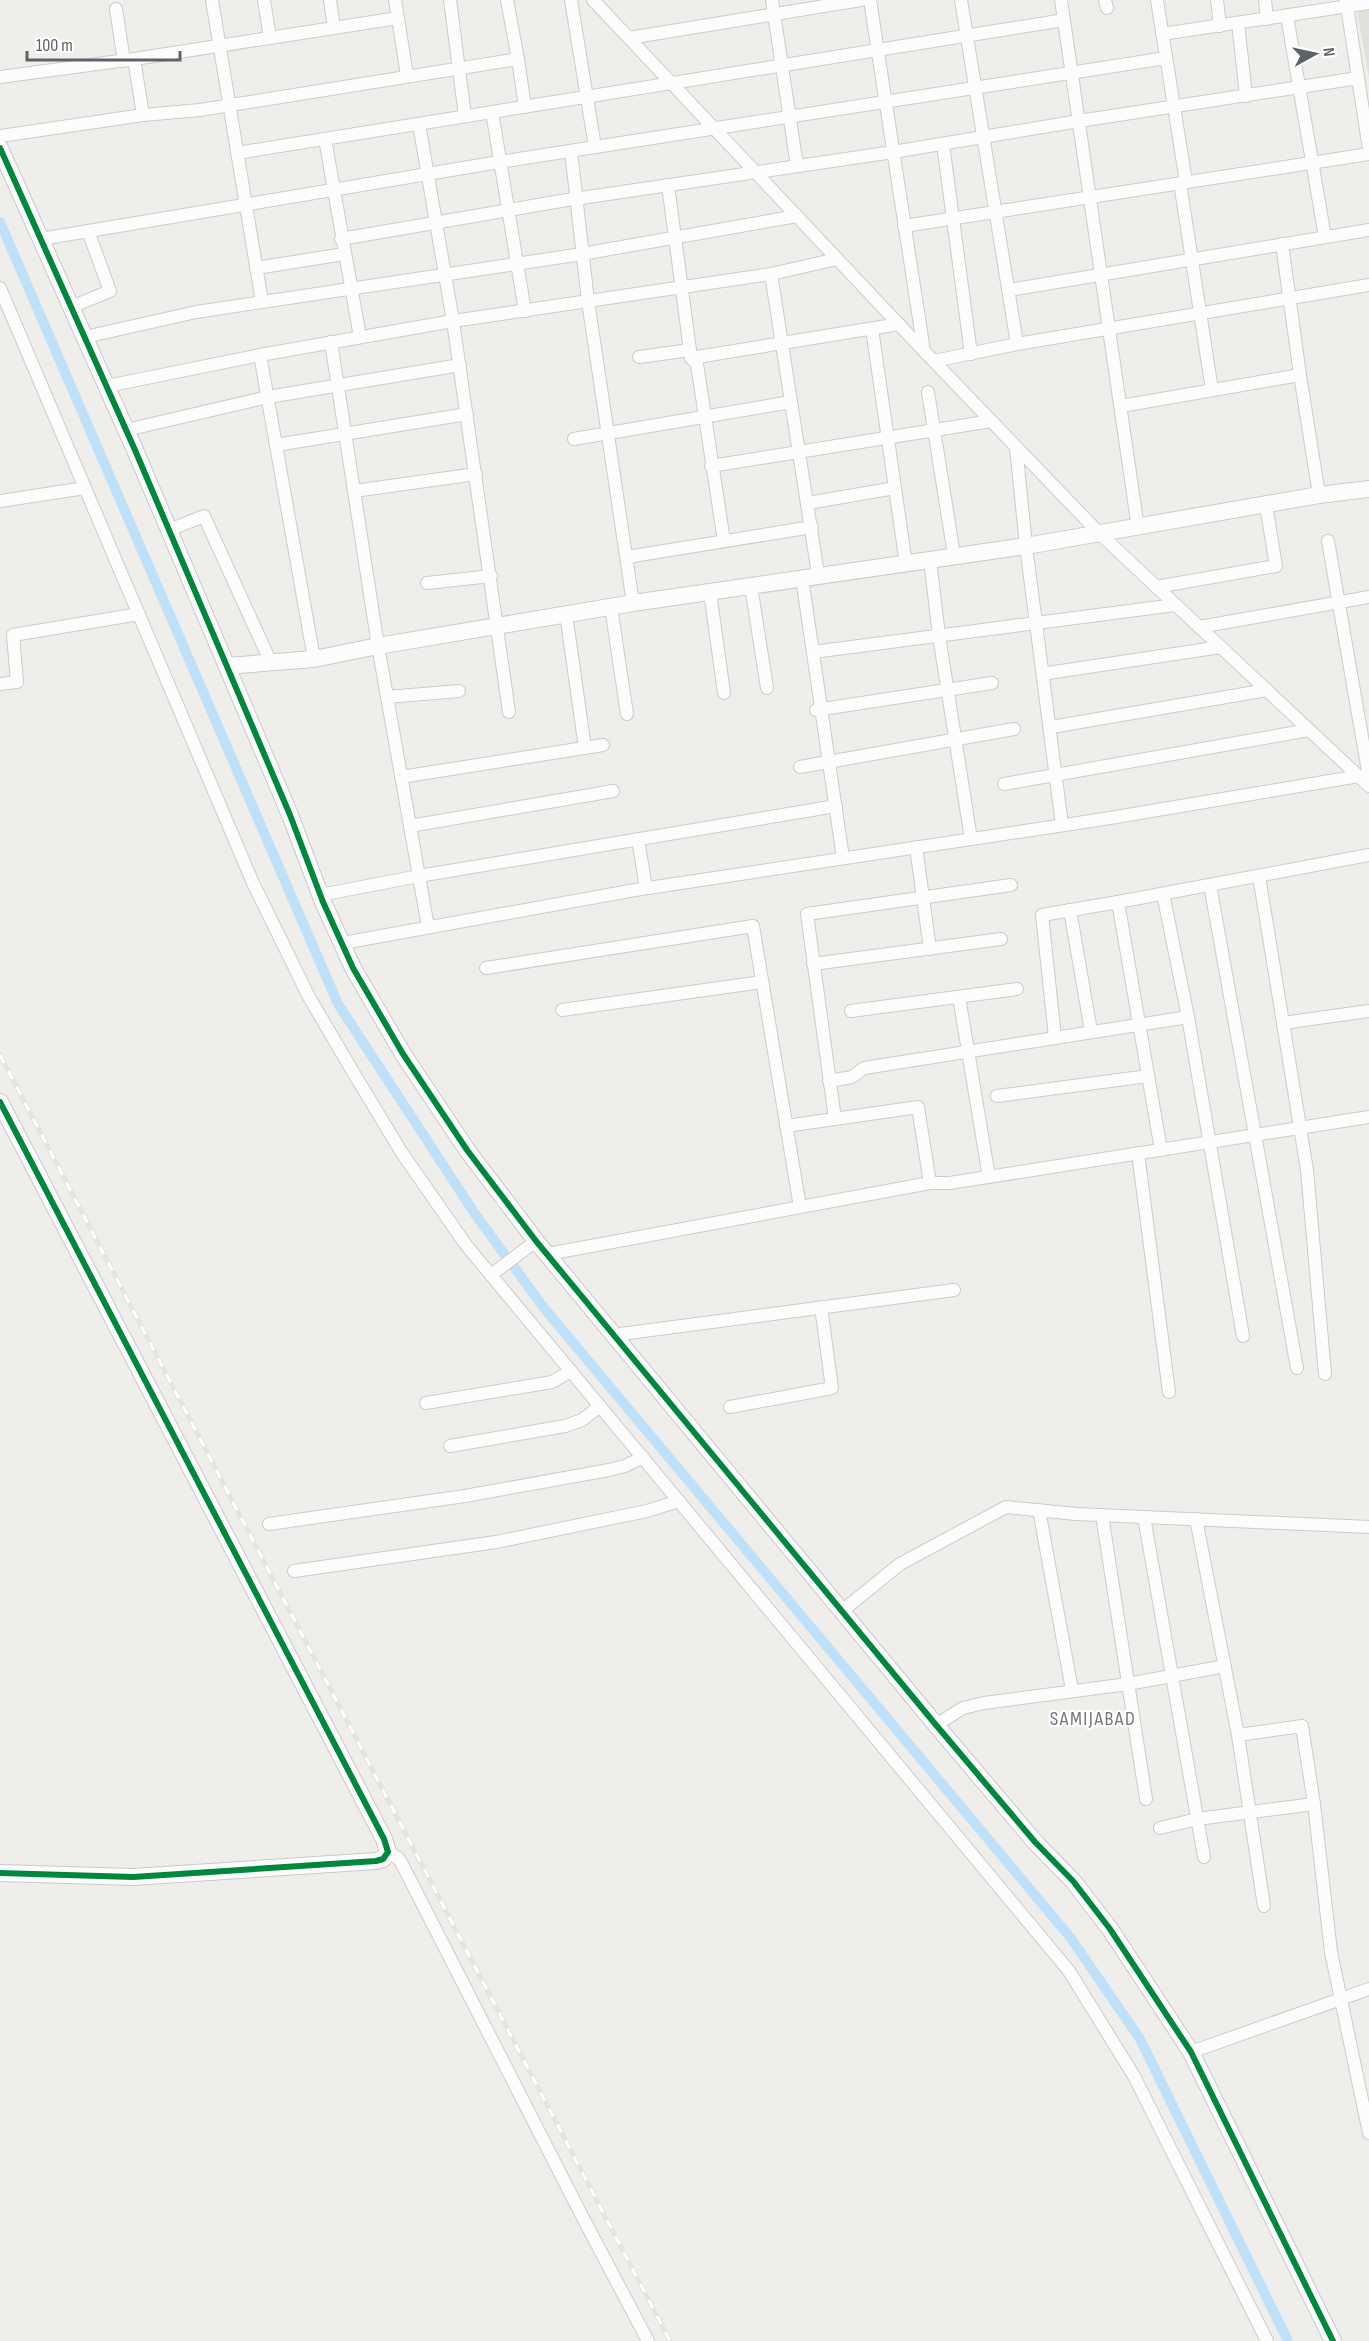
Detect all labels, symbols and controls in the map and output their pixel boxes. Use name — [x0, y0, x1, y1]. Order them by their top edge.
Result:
scale bar — [27, 24, 180, 62]
north arrow — [1285, 24, 1345, 84]
text: 100 m — [36, 35, 73, 56]
text: N — [1318, 47, 1338, 58]
district label: SAMIJABAD — [1050, 1707, 1136, 1731]

